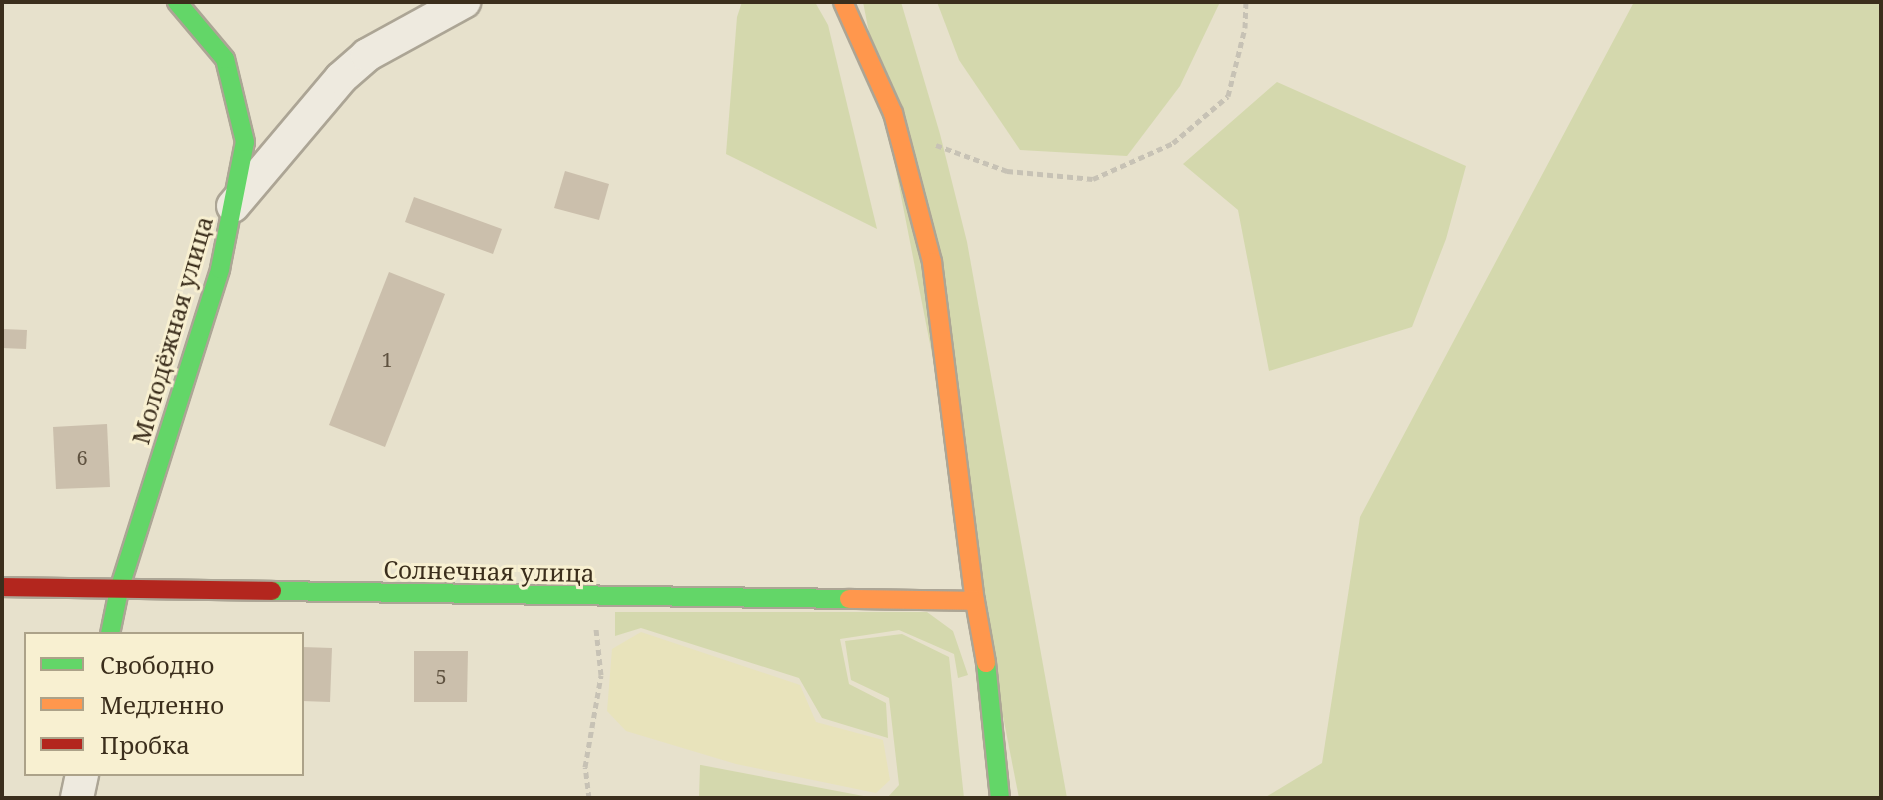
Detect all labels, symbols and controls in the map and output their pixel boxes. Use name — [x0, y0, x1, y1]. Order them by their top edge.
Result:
street label: Молодёжная улица — [126, 213, 218, 447]
house number: 1 — [381, 347, 393, 371]
house number: 6 — [76, 445, 88, 469]
street label: Солнечная улица — [383, 555, 595, 587]
legend — [24, 632, 304, 776]
text: Свободно — [100, 648, 214, 681]
house number: 5 — [435, 664, 447, 688]
text: Медленно — [100, 688, 224, 721]
text: Пробка — [100, 728, 190, 761]

